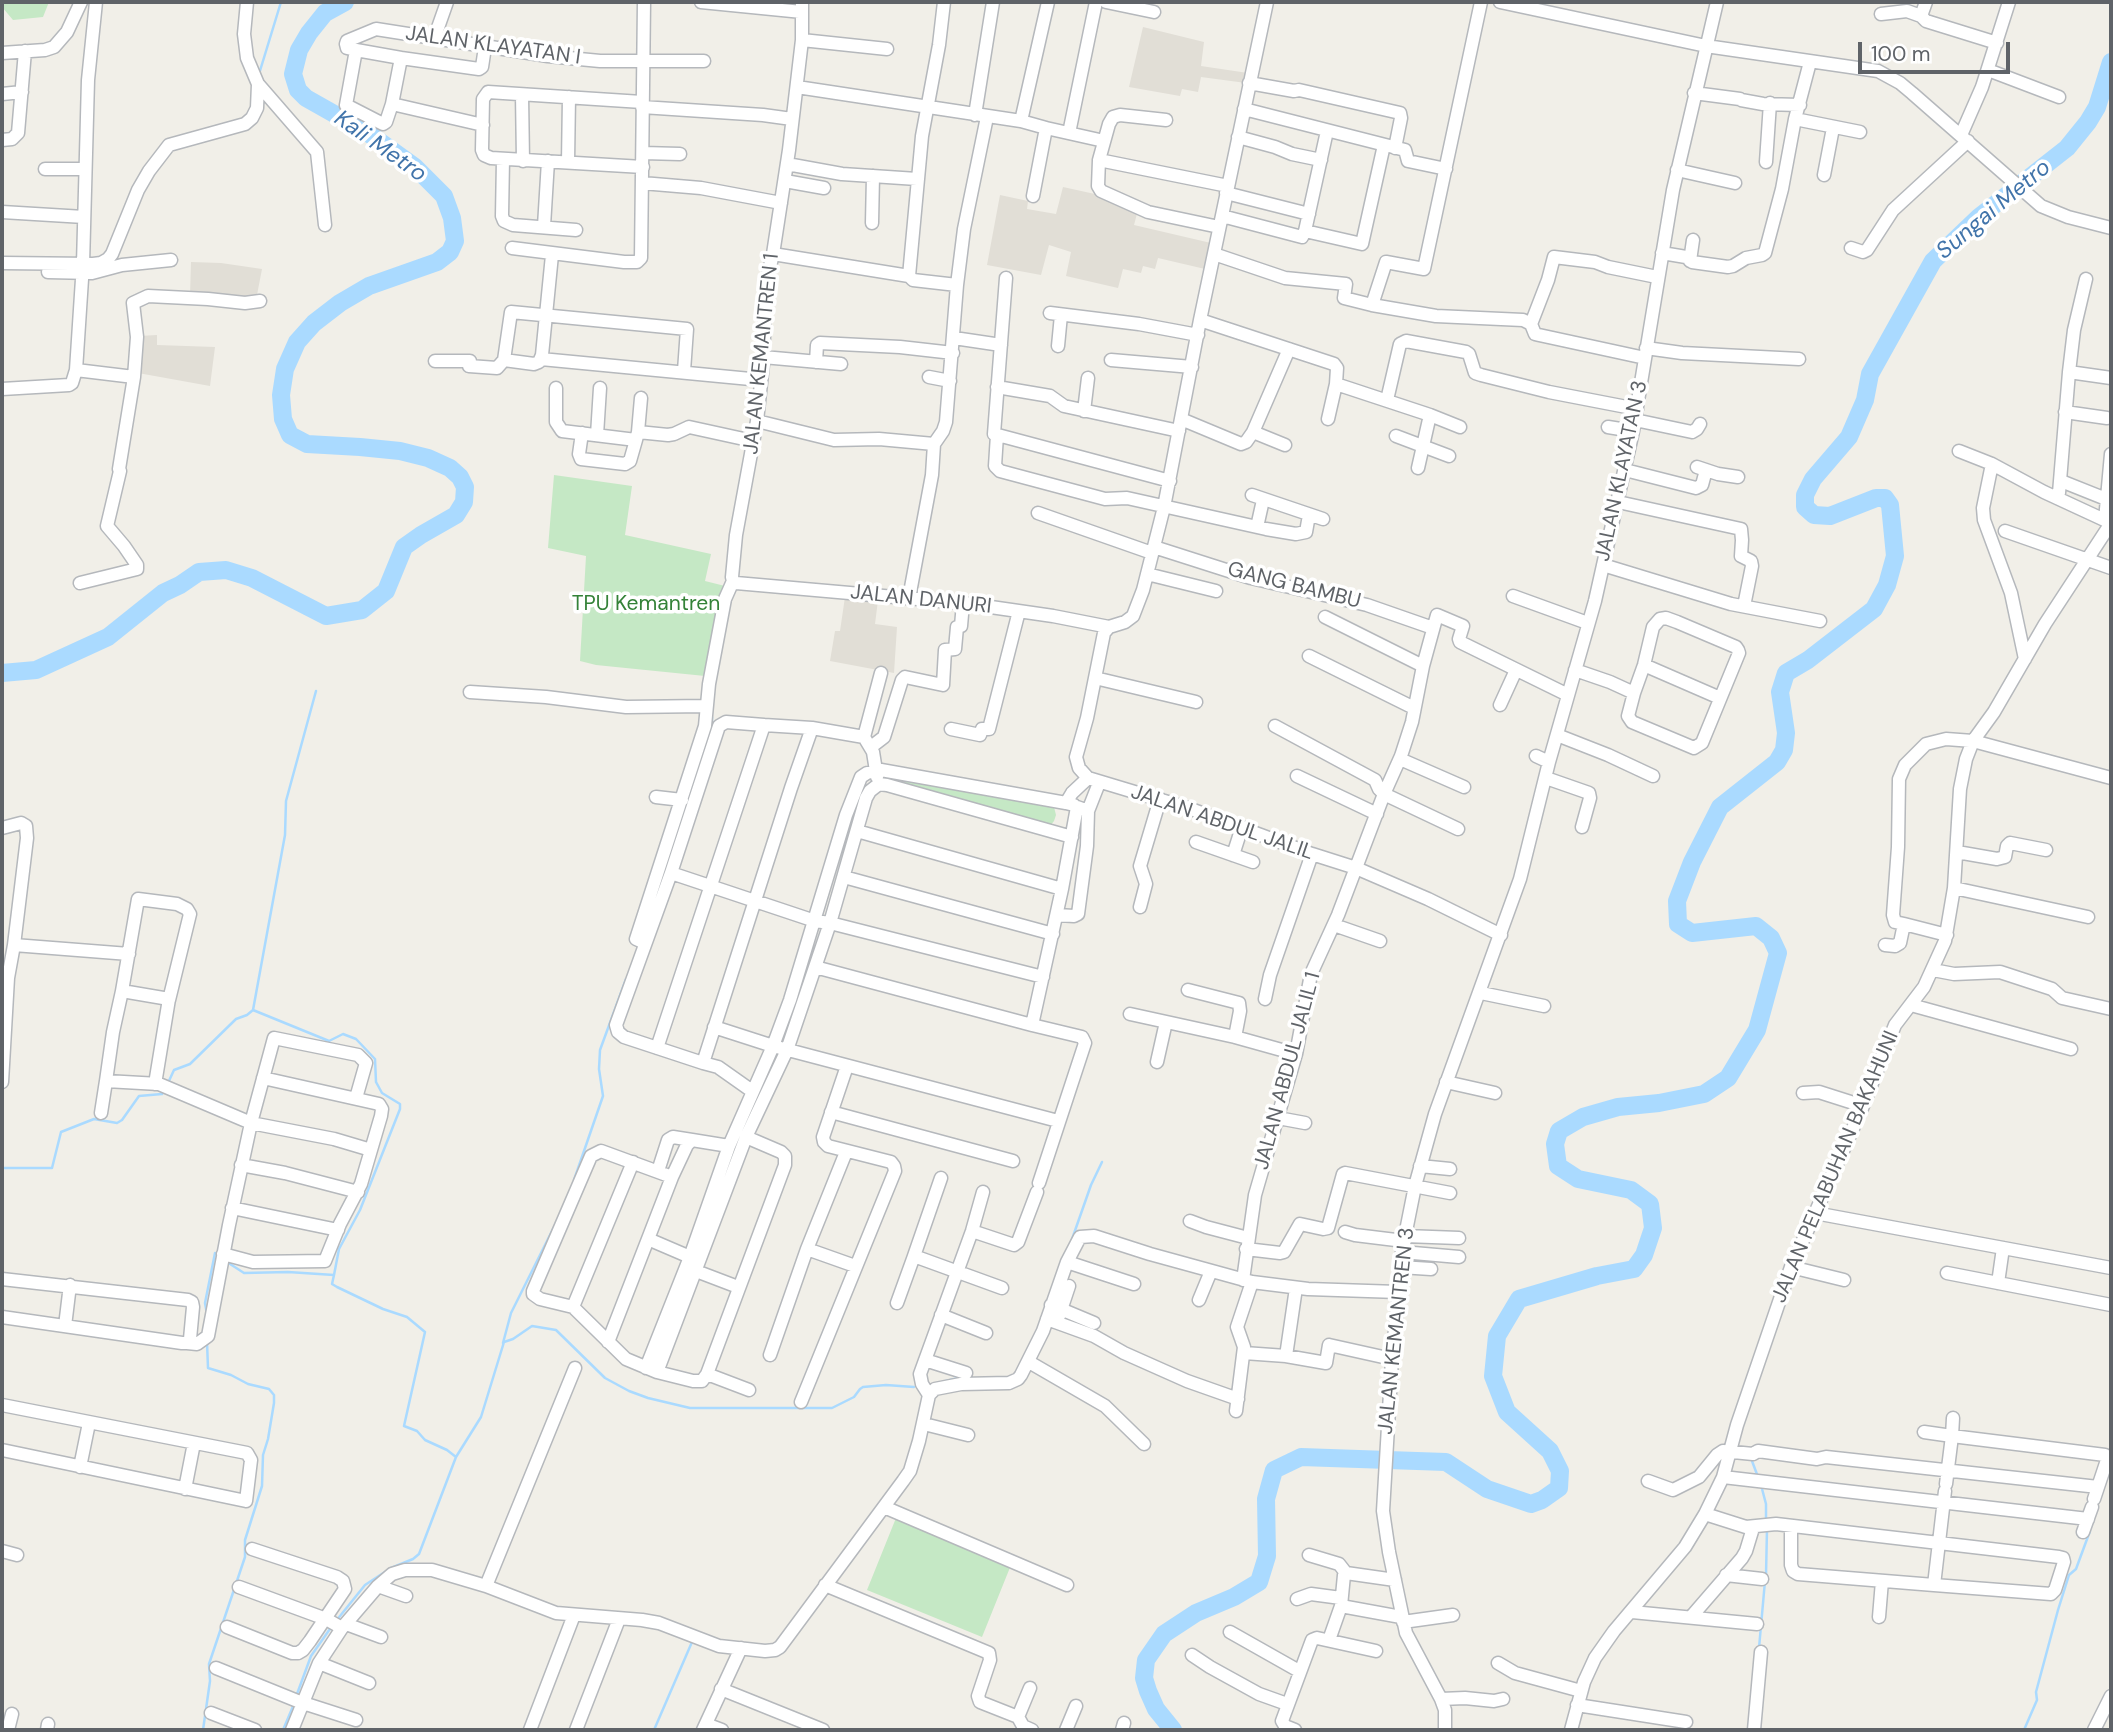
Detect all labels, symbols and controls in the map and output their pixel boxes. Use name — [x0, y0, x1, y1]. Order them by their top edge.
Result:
street label: JALAN KLAYATAN I — [404, 21, 582, 71]
scale bar — [1861, 28, 2013, 72]
text: 100 m — [1871, 40, 1931, 68]
water label: Kali Metro — [329, 105, 431, 189]
water label: Sungai Metro — [1931, 154, 2057, 266]
street label: JALAN KEMANTREN 1 — [739, 252, 785, 456]
street label: JALAN KLAYATAN 3 — [1591, 378, 1653, 564]
street label: GANG BAMBU — [1225, 557, 1363, 615]
street label: JALAN DANURI — [849, 580, 993, 620]
park label: TPU Kemantren — [572, 591, 720, 617]
street label: JALAN ABDUL JALIL — [1127, 780, 1317, 866]
street label: JALAN ABDUL JALIL 1 — [1250, 969, 1326, 1173]
street label: JALAN PELABUHAN BAKAHUNI — [1767, 1027, 1905, 1307]
street label: JALAN KEMANTREN 3 — [1374, 1226, 1420, 1436]

